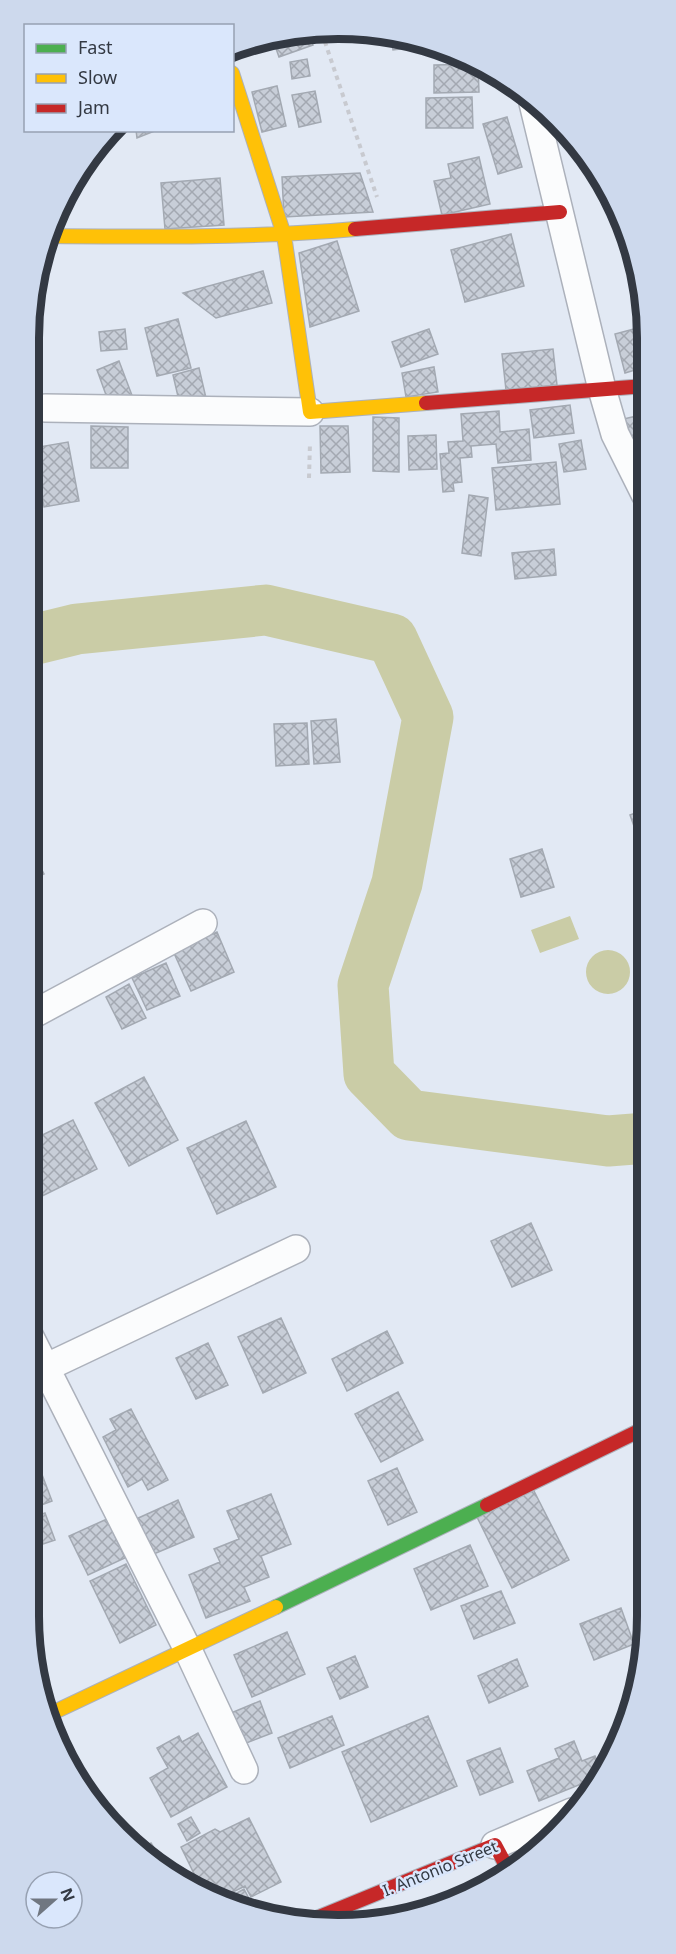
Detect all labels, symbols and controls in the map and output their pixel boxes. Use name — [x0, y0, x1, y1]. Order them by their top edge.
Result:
legend — [24, 24, 234, 132]
text: Fast — [78, 35, 113, 59]
text: Slow — [78, 65, 117, 89]
text: Jam — [76, 95, 110, 119]
street label: I. Antonio Street — [379, 1835, 501, 1901]
north arrow — [24, 1870, 84, 1930]
text: N — [55, 1885, 81, 1905]

